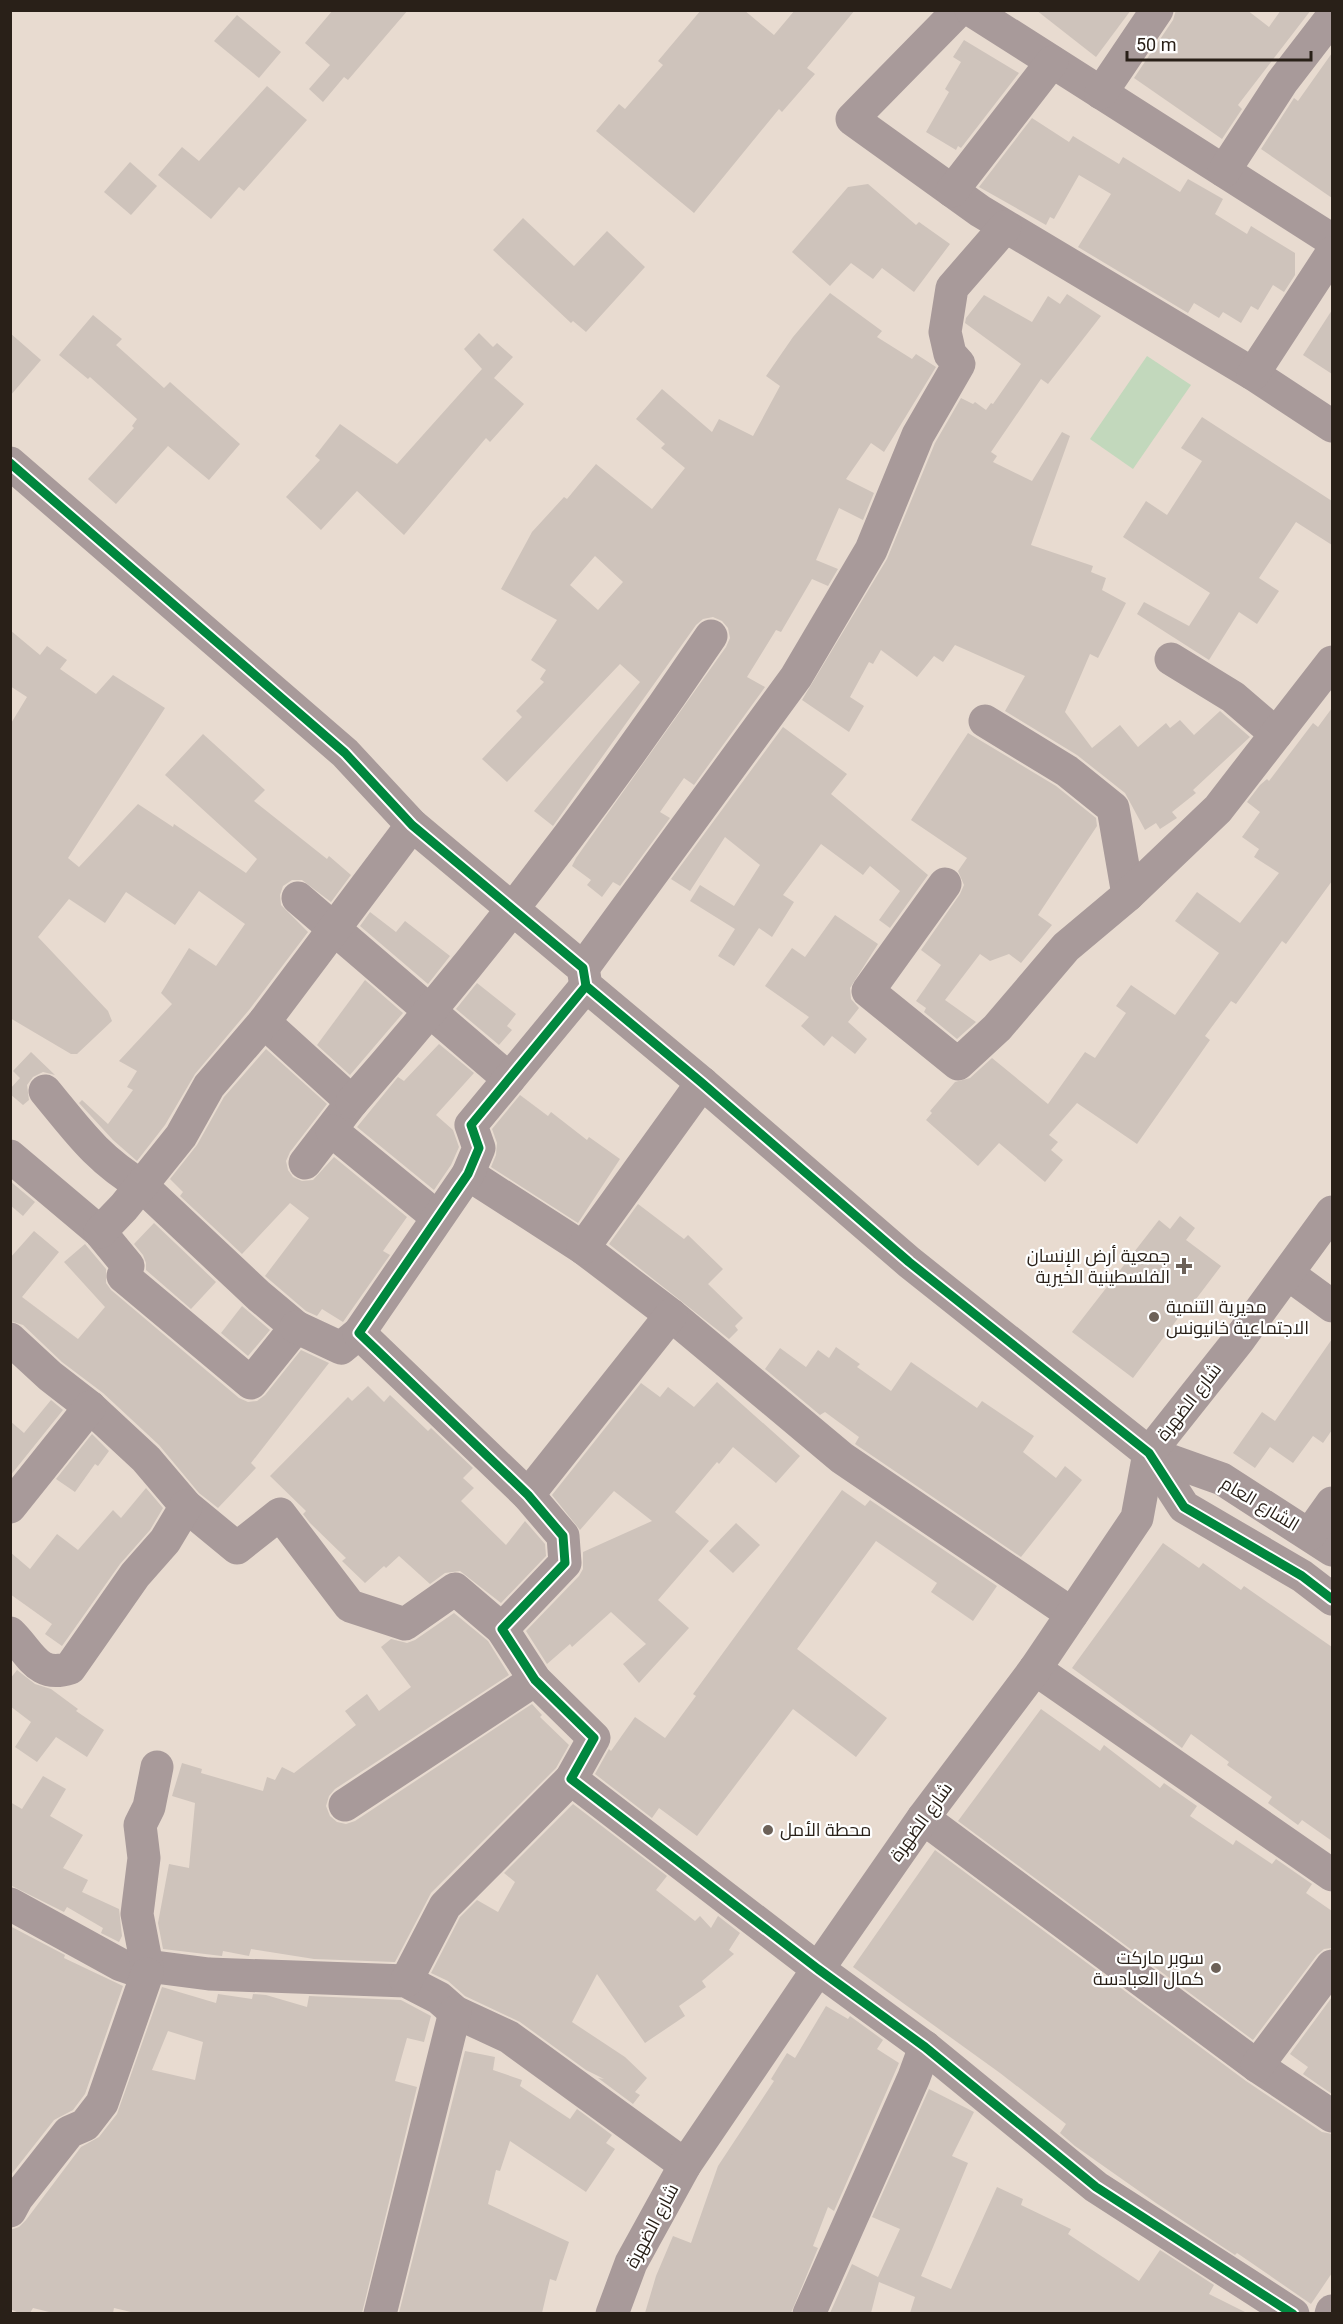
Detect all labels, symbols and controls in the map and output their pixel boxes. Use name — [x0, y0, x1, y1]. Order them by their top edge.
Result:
scale bar — [1127, 24, 1312, 62]
text: 50 m — [1136, 34, 1176, 55]
place label: جمعية أرض الإنسان الفلسطينية الخيرية — [1027, 1245, 1170, 1288]
marker: جمعية أرض الإنسان الفلسطينية الخيرية — [1175, 1257, 1193, 1275]
place label: مديرية التنمية الاجتماعية خانيونس — [1166, 1296, 1309, 1339]
marker: مديرية التنمية الاجتماعية خانيونس — [1147, 1310, 1161, 1324]
street label: شارع الضهرة — [1152, 1359, 1227, 1446]
street label: الشارع العام — [1216, 1472, 1303, 1537]
street label: شارع الضهرة — [885, 1778, 958, 1866]
place label: محطة الأمل — [780, 1819, 871, 1841]
marker: محطة الأمل — [761, 1823, 775, 1837]
place label: سوبر ماركت كمال العبادسة — [1093, 1947, 1204, 1990]
marker: سوبر ماركت كمال العبادسة — [1209, 1961, 1223, 1975]
street label: شارع الضهرة — [621, 2180, 684, 2272]

